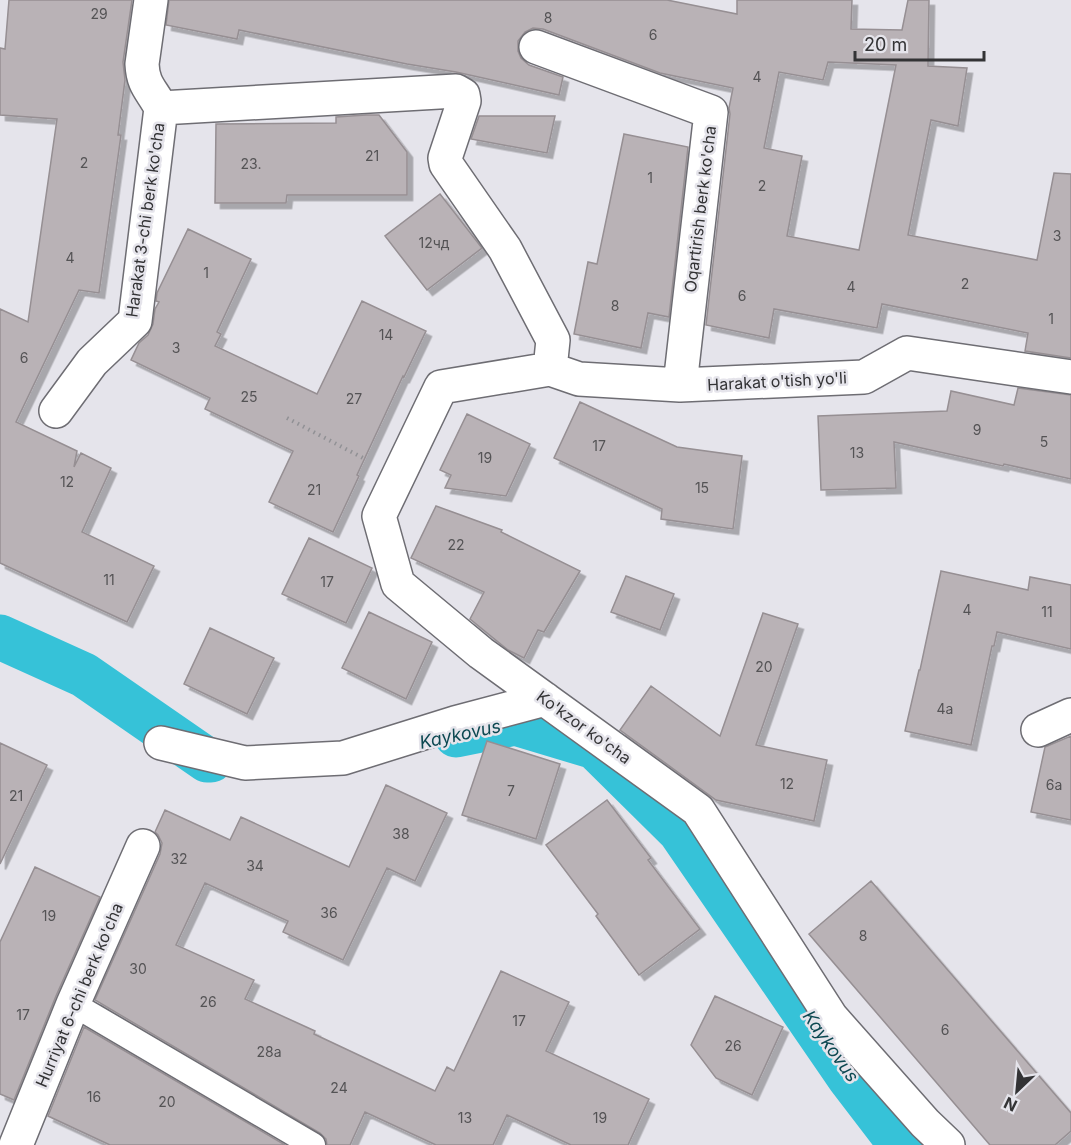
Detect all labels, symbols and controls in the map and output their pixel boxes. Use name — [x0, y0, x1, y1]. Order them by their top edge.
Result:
house number: 29 — [90, 5, 108, 22]
house number: 8 — [544, 9, 552, 26]
scale bar — [855, 24, 984, 62]
house number: 6 — [649, 26, 657, 43]
text: 20 m — [864, 34, 907, 55]
house number: 4 — [752, 68, 762, 85]
street label: Harakat 3-chi berk ko'cha — [121, 121, 169, 319]
street label: Oqartirish berk ko'cha — [680, 125, 720, 293]
house number: 21 — [365, 147, 379, 164]
house number: 2 — [80, 154, 88, 171]
house number: 23. — [241, 155, 261, 172]
house number: 1 — [647, 169, 653, 186]
house number: 2 — [758, 177, 766, 194]
house number: 3 — [1053, 227, 1061, 244]
house number: 12чд — [418, 234, 450, 251]
house number: 4 — [65, 249, 75, 266]
house number: 1 — [203, 264, 209, 281]
house number: 2 — [961, 275, 969, 292]
house number: 4 — [846, 278, 856, 295]
house number: 6 — [738, 287, 746, 304]
house number: 8 — [611, 297, 619, 314]
house number: 1 — [1048, 310, 1054, 327]
house number: 14 — [379, 326, 393, 343]
house number: 3 — [172, 339, 180, 356]
house number: 6 — [20, 349, 28, 366]
street label: Harakat o'tish yo'li — [707, 367, 847, 395]
house number: 25 — [240, 388, 258, 405]
house number: 27 — [346, 390, 362, 407]
house number: 9 — [973, 421, 981, 438]
house number: 5 — [1040, 433, 1048, 450]
house number: 17 — [592, 437, 606, 454]
house number: 13 — [850, 444, 864, 461]
house number: 19 — [478, 449, 492, 466]
house number: 12 — [60, 473, 74, 490]
house number: 15 — [695, 479, 709, 496]
house number: 21 — [307, 481, 321, 498]
house number: 22 — [447, 536, 465, 553]
house number: 11 — [103, 571, 115, 588]
house number: 17 — [320, 573, 334, 590]
house number: 4 — [962, 601, 972, 618]
house number: 11 — [1041, 603, 1053, 620]
house number: 20 — [755, 658, 773, 675]
street label: Ko'kzor ko'cha — [533, 686, 635, 768]
house number: 4a — [937, 700, 953, 717]
water label: Kaykovus — [417, 715, 503, 753]
house number: 12 — [780, 775, 794, 792]
house number: 6a — [1046, 776, 1062, 793]
house number: 7 — [507, 782, 515, 799]
house number: 21 — [9, 787, 23, 804]
house number: 38 — [392, 825, 410, 842]
house number: 32 — [170, 850, 188, 867]
house number: 34 — [246, 857, 264, 874]
street label: Hurriyat 6-chi berk ko'cha — [31, 900, 127, 1090]
house number: 36 — [320, 904, 338, 921]
house number: 19 — [42, 907, 56, 924]
house number: 8 — [859, 927, 867, 944]
house number: 30 — [129, 960, 147, 977]
house number: 26 — [199, 993, 217, 1010]
house number: 17 — [16, 1006, 30, 1023]
water label: Kaykovus — [799, 1006, 863, 1086]
house number: 17 — [512, 1012, 526, 1029]
house number: 6 — [941, 1021, 949, 1038]
house number: 26 — [724, 1037, 742, 1054]
house number: 28а — [256, 1043, 282, 1060]
north arrow — [987, 1061, 1047, 1121]
house number: 24 — [330, 1079, 348, 1096]
house number: 16 — [87, 1088, 101, 1105]
house number: 20 — [158, 1093, 176, 1110]
text: N — [1001, 1093, 1020, 1116]
house number: 13 — [458, 1109, 472, 1126]
house number: 19 — [593, 1109, 607, 1126]

